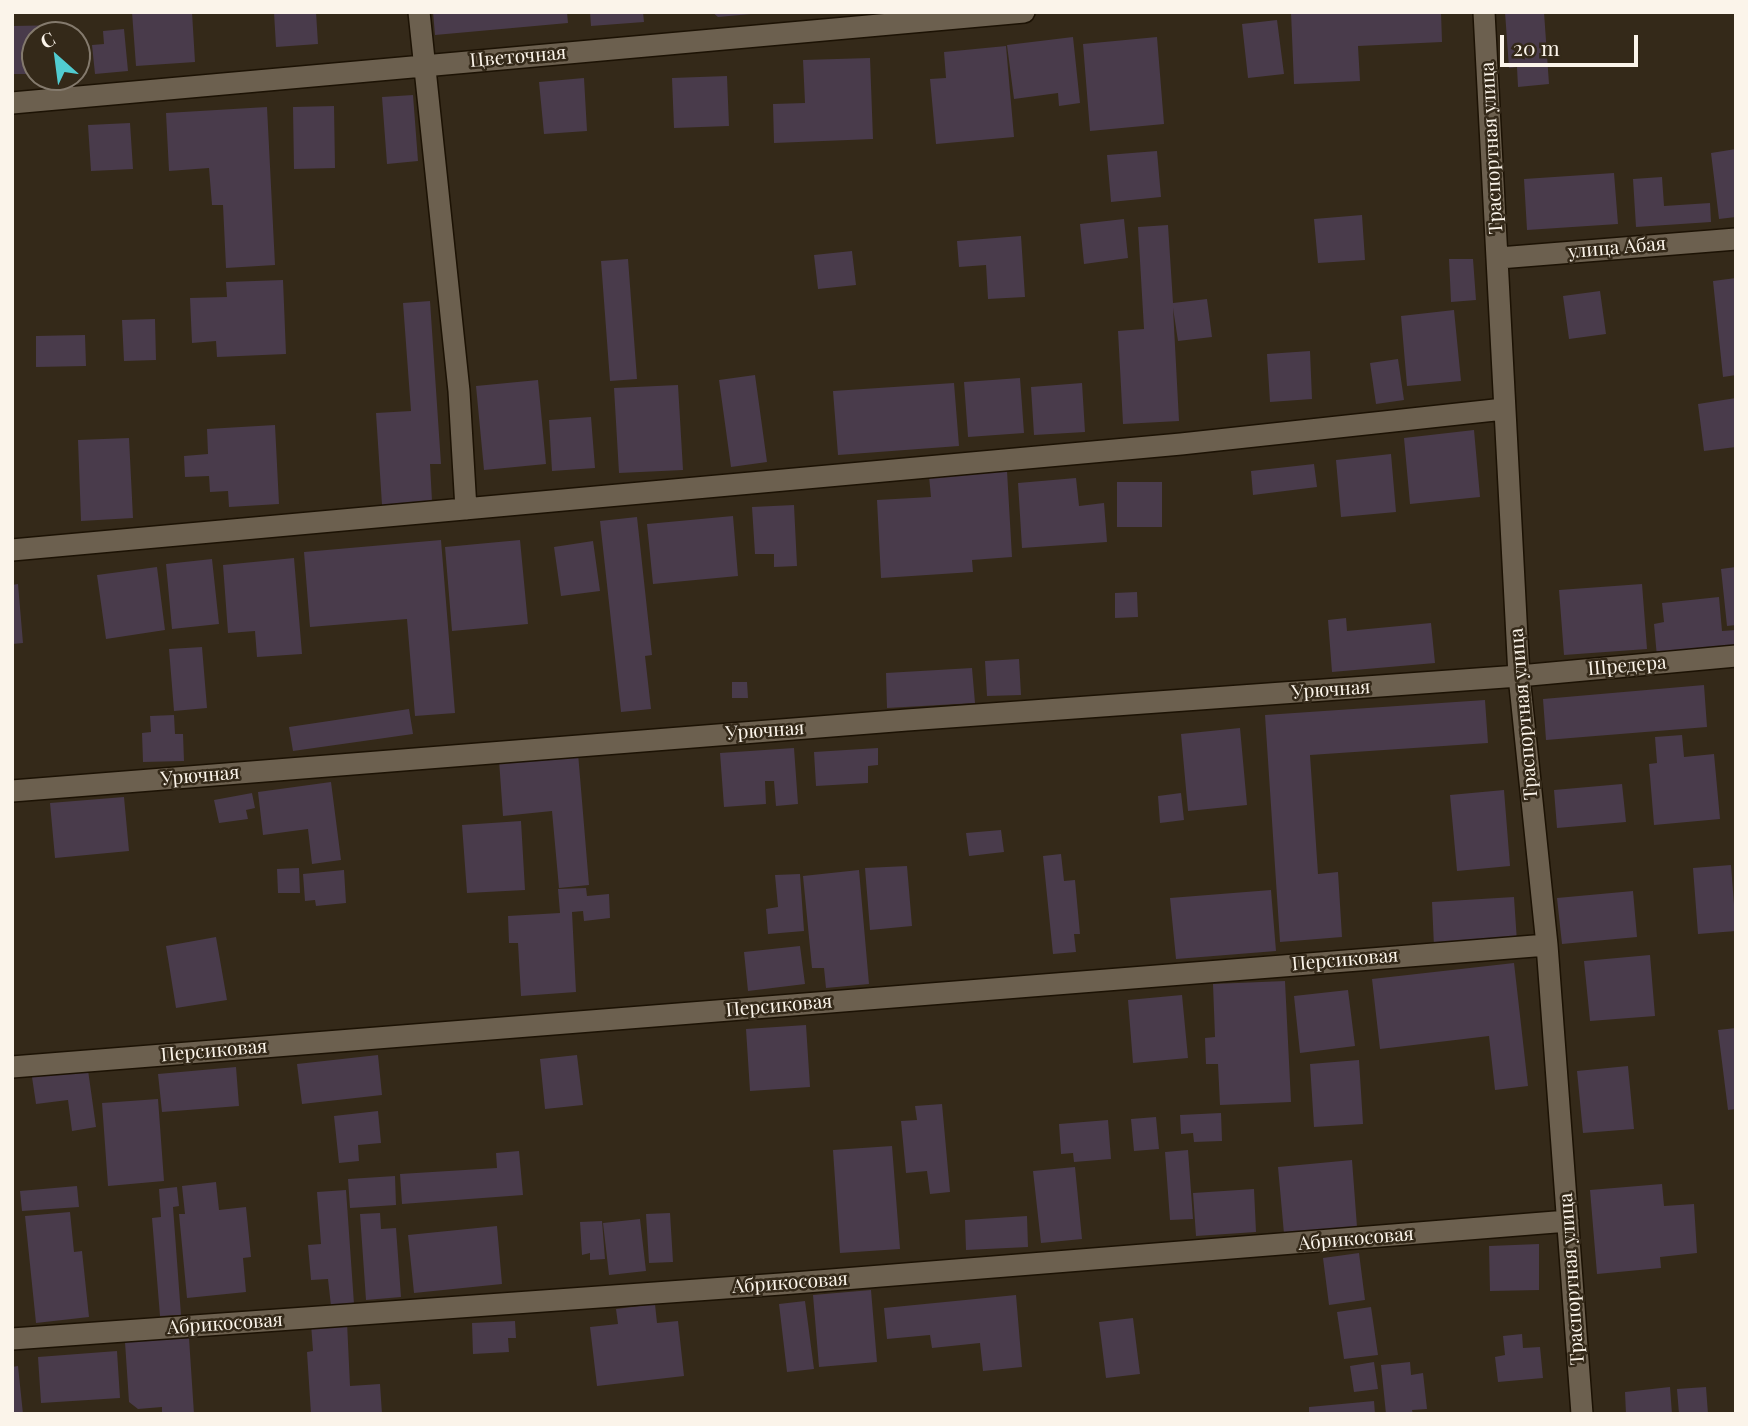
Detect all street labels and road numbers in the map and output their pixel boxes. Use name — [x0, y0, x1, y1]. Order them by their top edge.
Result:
street label: Цветочная — [469, 41, 567, 73]
street label: Траспортная улица — [1476, 61, 1508, 235]
street label: улица Абая — [1567, 232, 1667, 264]
street label: Траспортная улица — [1505, 627, 1543, 801]
street label: Шредера — [1587, 651, 1667, 681]
street label: Урючная — [1291, 676, 1371, 704]
street label: Урючная — [725, 717, 805, 745]
street label: Урючная — [160, 761, 240, 791]
street label: Персиковая — [1291, 944, 1399, 976]
street label: Персиковая — [725, 990, 833, 1022]
street label: Персиковая — [160, 1035, 268, 1067]
street label: Траспортная улица — [1555, 1192, 1589, 1366]
street label: Абрикосовая — [1297, 1223, 1415, 1255]
street label: Абрикосовая — [731, 1268, 849, 1298]
street label: Абрикосовая — [166, 1309, 284, 1339]

